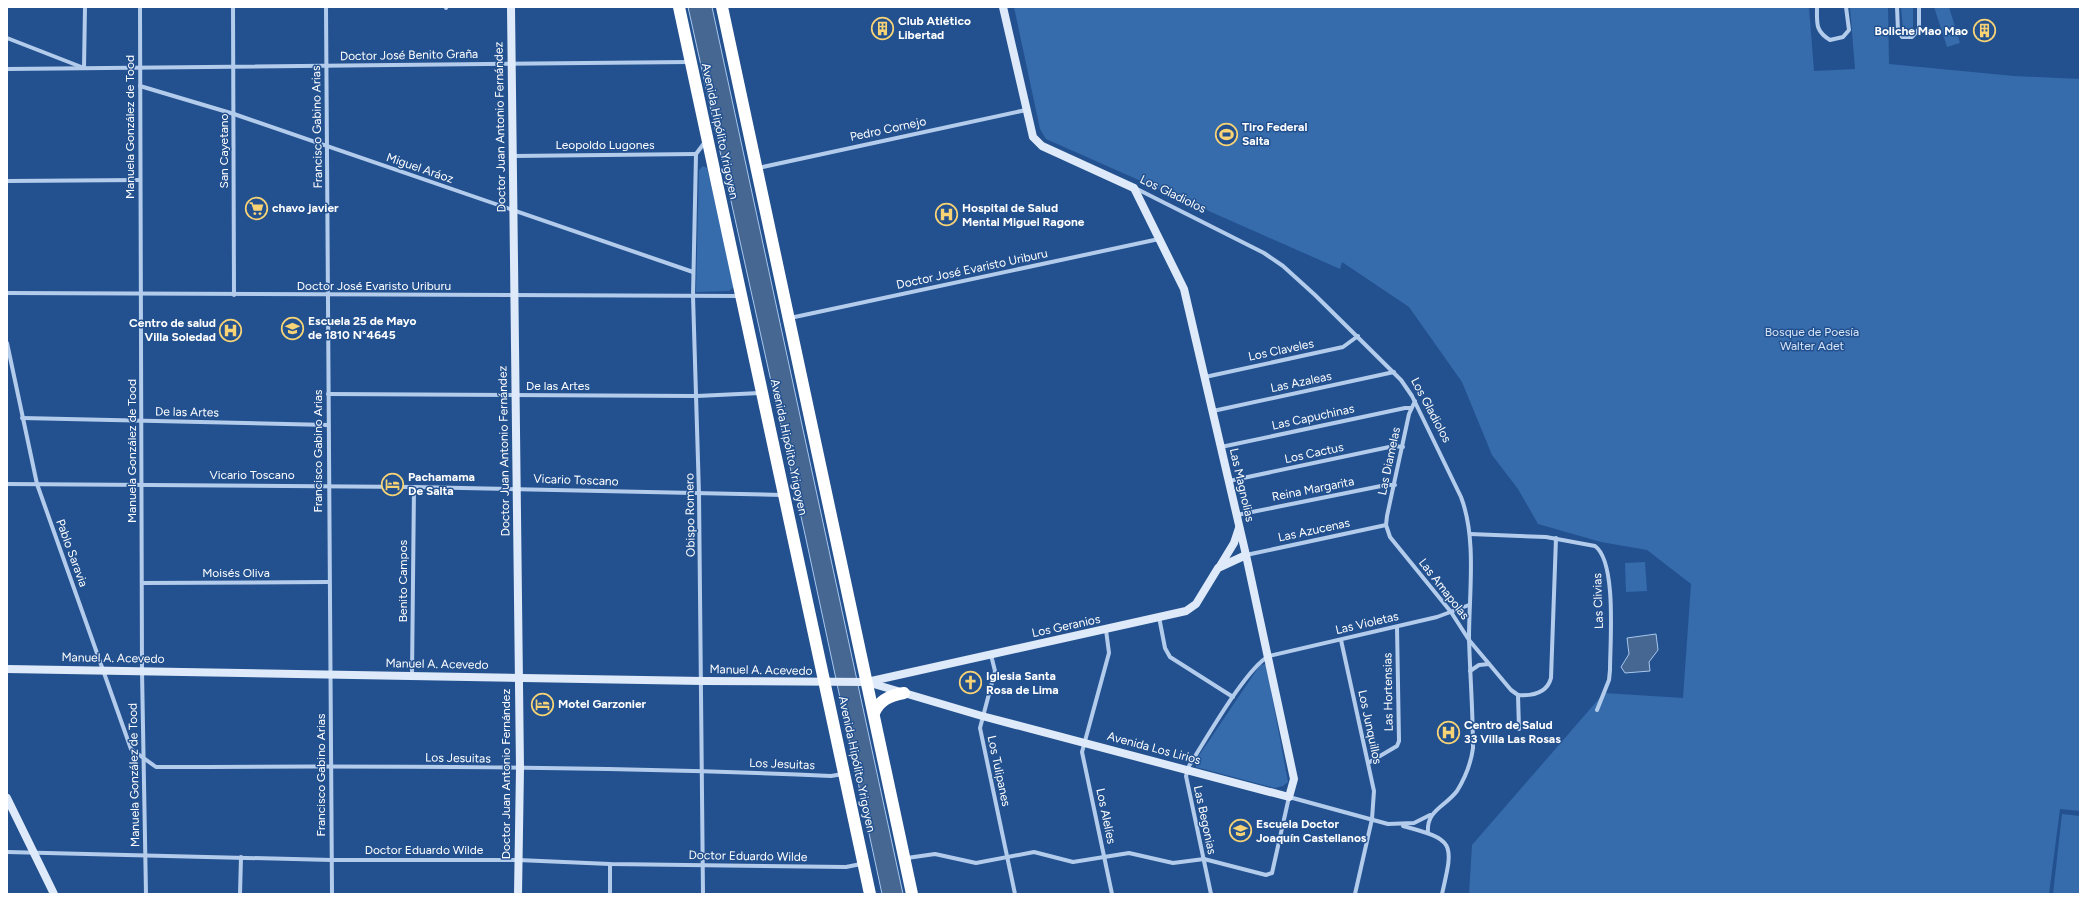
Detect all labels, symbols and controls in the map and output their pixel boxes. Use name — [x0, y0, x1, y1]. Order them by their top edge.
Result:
place label: Club Atlético Libertad — [898, 14, 971, 42]
building icon: Club Atlético Libertad — [870, 15, 896, 41]
building icon: Boliche Mao Mao — [1971, 18, 1997, 44]
place label: Boliche Mao Mao — [1875, 24, 1968, 38]
street label: Doctor Juan Antonio Fernández — [492, 42, 508, 212]
street label: Doctor José Benito Graña — [340, 47, 478, 63]
street label: Manuela González de Tood — [123, 55, 137, 199]
street label: Avenida Hipólito Yrigoyen — [699, 62, 741, 201]
street label: Francisco Gabino Arias — [309, 65, 325, 189]
street label: San Cayetano — [217, 114, 231, 188]
street label: Pedro Cornejo — [849, 114, 927, 144]
place label: Tiro Federal Salta — [1242, 120, 1307, 148]
sports icon: Tiro Federal Salta — [1214, 121, 1240, 147]
street label: Leopoldo Lugones — [555, 138, 655, 152]
street label: Miguel Aráoz — [385, 150, 455, 186]
street label: Los Gladiolos — [1138, 172, 1209, 216]
supermarket icon: chavo javier — [243, 195, 269, 221]
place label: chavo javier — [272, 201, 339, 215]
place label: Hospital de Salud Mental Miguel Ragone — [962, 201, 1085, 229]
hospital icon: Hospital de Salud Mental Miguel Ragone — [933, 202, 959, 228]
street label: Doctor José Evaristo Uriburu — [895, 246, 1049, 292]
street label: Doctor José Evaristo Uriburu — [297, 279, 451, 293]
place label: Escuela 25 de Mayo de 1810 N°4645 — [308, 314, 417, 342]
school or university icon: Escuela 25 de Mayo de 1810 N°4645 — [279, 315, 305, 341]
place label: Centro de salud Villa Soledad — [129, 316, 216, 344]
hospital icon: Centro de salud Villa Soledad — [218, 317, 244, 343]
park label: Bosque de Poesía Walter Adet — [1765, 325, 1859, 353]
street label: Los Claveles — [1247, 336, 1315, 364]
street label: Doctor Juan Antonio Fernández — [496, 366, 512, 536]
street label: Las Azaleas — [1269, 369, 1333, 395]
street label: Los Gladiolos — [1408, 375, 1454, 445]
street label: Avenida Hipólito Yrigoyen — [768, 378, 810, 517]
street label: Manuela González de Tood — [125, 379, 139, 523]
street label: De las Artes — [526, 379, 590, 393]
street label: Francisco Gabino Arias — [311, 389, 325, 512]
street label: Las Capuchinas — [1271, 401, 1356, 433]
street label: De las Artes — [155, 404, 219, 420]
street label: Las Diamelas — [1375, 425, 1403, 496]
street label: Los Cactus — [1283, 440, 1345, 466]
street label: Las Magnolias — [1227, 447, 1257, 524]
street label: Vicario Toscano — [209, 468, 295, 482]
place label: Pachamama De Salta — [408, 470, 475, 498]
hotel icon: Pachamama De Salta — [380, 471, 406, 497]
street label: Vicario Toscano — [533, 472, 619, 488]
street label: Obispo Romero — [682, 473, 698, 557]
street label: Reina Margarita — [1271, 474, 1355, 504]
street label: Las Azucenas — [1277, 515, 1352, 544]
street label: Pablo Saravia — [53, 517, 91, 589]
street label: Benito Campos — [396, 539, 410, 622]
street label: Las Amapolas — [1416, 556, 1472, 623]
street label: Moisés Oliva — [202, 566, 270, 580]
street label: Las Clivias — [1590, 573, 1606, 629]
street label: Las Violetas — [1334, 609, 1400, 637]
street label: Los Geranios — [1030, 612, 1102, 640]
street label: Manuel A. Acevedo — [61, 650, 165, 666]
street label: Las Hortensias — [1380, 652, 1396, 732]
street label: Manuel A. Acevedo — [385, 656, 489, 672]
street label: Manuel A. Acevedo — [709, 662, 813, 678]
place label: Iglesia Santa Rosa de Lima — [986, 669, 1059, 697]
church icon: Iglesia Santa Rosa de Lima — [958, 670, 984, 696]
street label: Doctor Juan Antonio Fernández — [499, 689, 513, 859]
street label: Los Junquillos — [1355, 689, 1385, 766]
hotel icon: Motel Garzonier — [529, 691, 555, 717]
street label: Avenida Hipólito Yrigoyen — [836, 695, 878, 834]
place label: Motel Garzonier — [558, 697, 647, 711]
street label: Manuela González de Tood — [126, 703, 142, 847]
street label: Francisco Gabino Arias — [314, 713, 328, 836]
place label: Centro de Salud 33 Villa Las Rosas — [1464, 718, 1561, 746]
hospital icon: Centro de Salud 33 Villa Las Rosas — [1436, 719, 1462, 745]
street label: Avenida Los Lirios — [1106, 729, 1203, 767]
street label: Los Tulipanes — [985, 734, 1013, 808]
street label: Los Jesuitas — [425, 750, 491, 766]
street label: Los Jesuitas — [749, 756, 816, 772]
street label: Las Begonias — [1191, 784, 1219, 856]
street label: Los Alelíes — [1093, 787, 1119, 846]
place label: Escuela Doctor Joaquín Castellanos — [1256, 817, 1367, 845]
school or university icon: Escuela Doctor Joaquín Castellanos — [1228, 818, 1254, 844]
street label: Doctor Eduardo Wilde — [365, 843, 484, 857]
street label: Doctor Eduardo Wilde — [689, 848, 808, 864]

